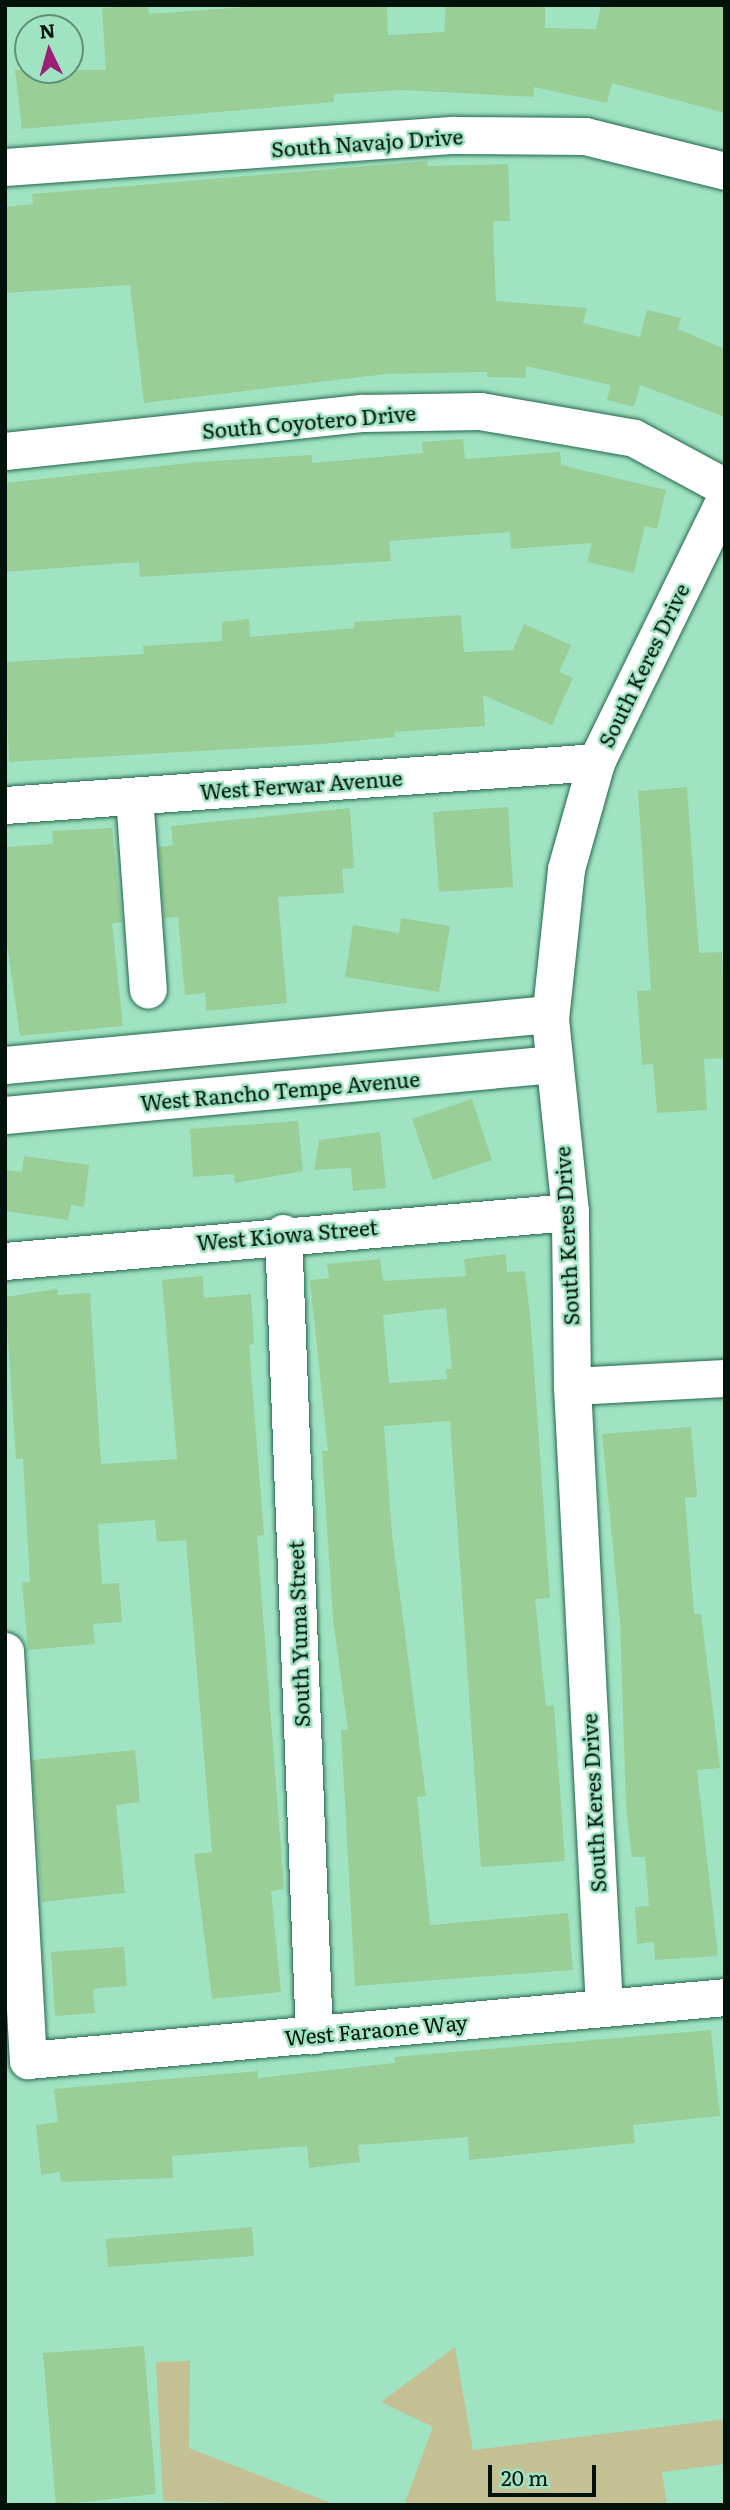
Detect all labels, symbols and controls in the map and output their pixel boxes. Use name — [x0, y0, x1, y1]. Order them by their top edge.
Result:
north arrow — [14, 14, 84, 84]
text: N — [38, 15, 57, 45]
street label: South Navajo Drive — [270, 123, 464, 161]
street label: South Coyotero Drive — [201, 399, 417, 443]
street label: South Keres Drive — [592, 579, 694, 751]
street label: West Ferwar Avenue — [199, 764, 403, 804]
street label: West Rancho Tempe Avenue — [139, 1065, 421, 1115]
street label: South Keres Drive — [549, 1146, 583, 1326]
street label: West Kiowa Street — [195, 1214, 379, 1254]
street label: South Yuma Street — [282, 1540, 314, 1728]
street label: South Keres Drive — [576, 1713, 610, 1893]
street label: West Faraone Way — [283, 2008, 469, 2050]
scale bar — [492, 2450, 600, 2494]
text: 20 m — [501, 2461, 548, 2492]

